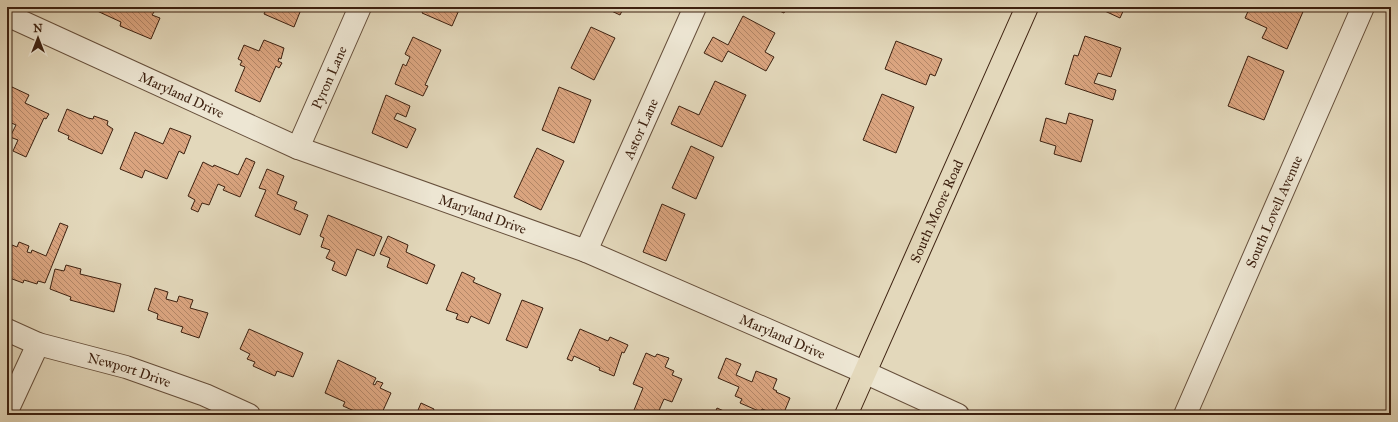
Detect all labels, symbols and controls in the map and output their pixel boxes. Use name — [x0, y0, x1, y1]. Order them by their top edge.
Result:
north arrow — [18, 18, 58, 58]
text: N — [33, 22, 43, 35]
street label: Pyron Lane — [308, 43, 350, 112]
street label: Maryland Drive — [136, 68, 227, 122]
street label: Astor Lane — [619, 96, 662, 163]
street label: South Lovell Avenue — [1242, 153, 1306, 270]
street label: South Moore Road — [906, 157, 967, 265]
street label: Maryland Drive — [436, 191, 529, 238]
street label: Maryland Drive — [737, 310, 828, 363]
street label: Newport Drive — [86, 349, 174, 391]

